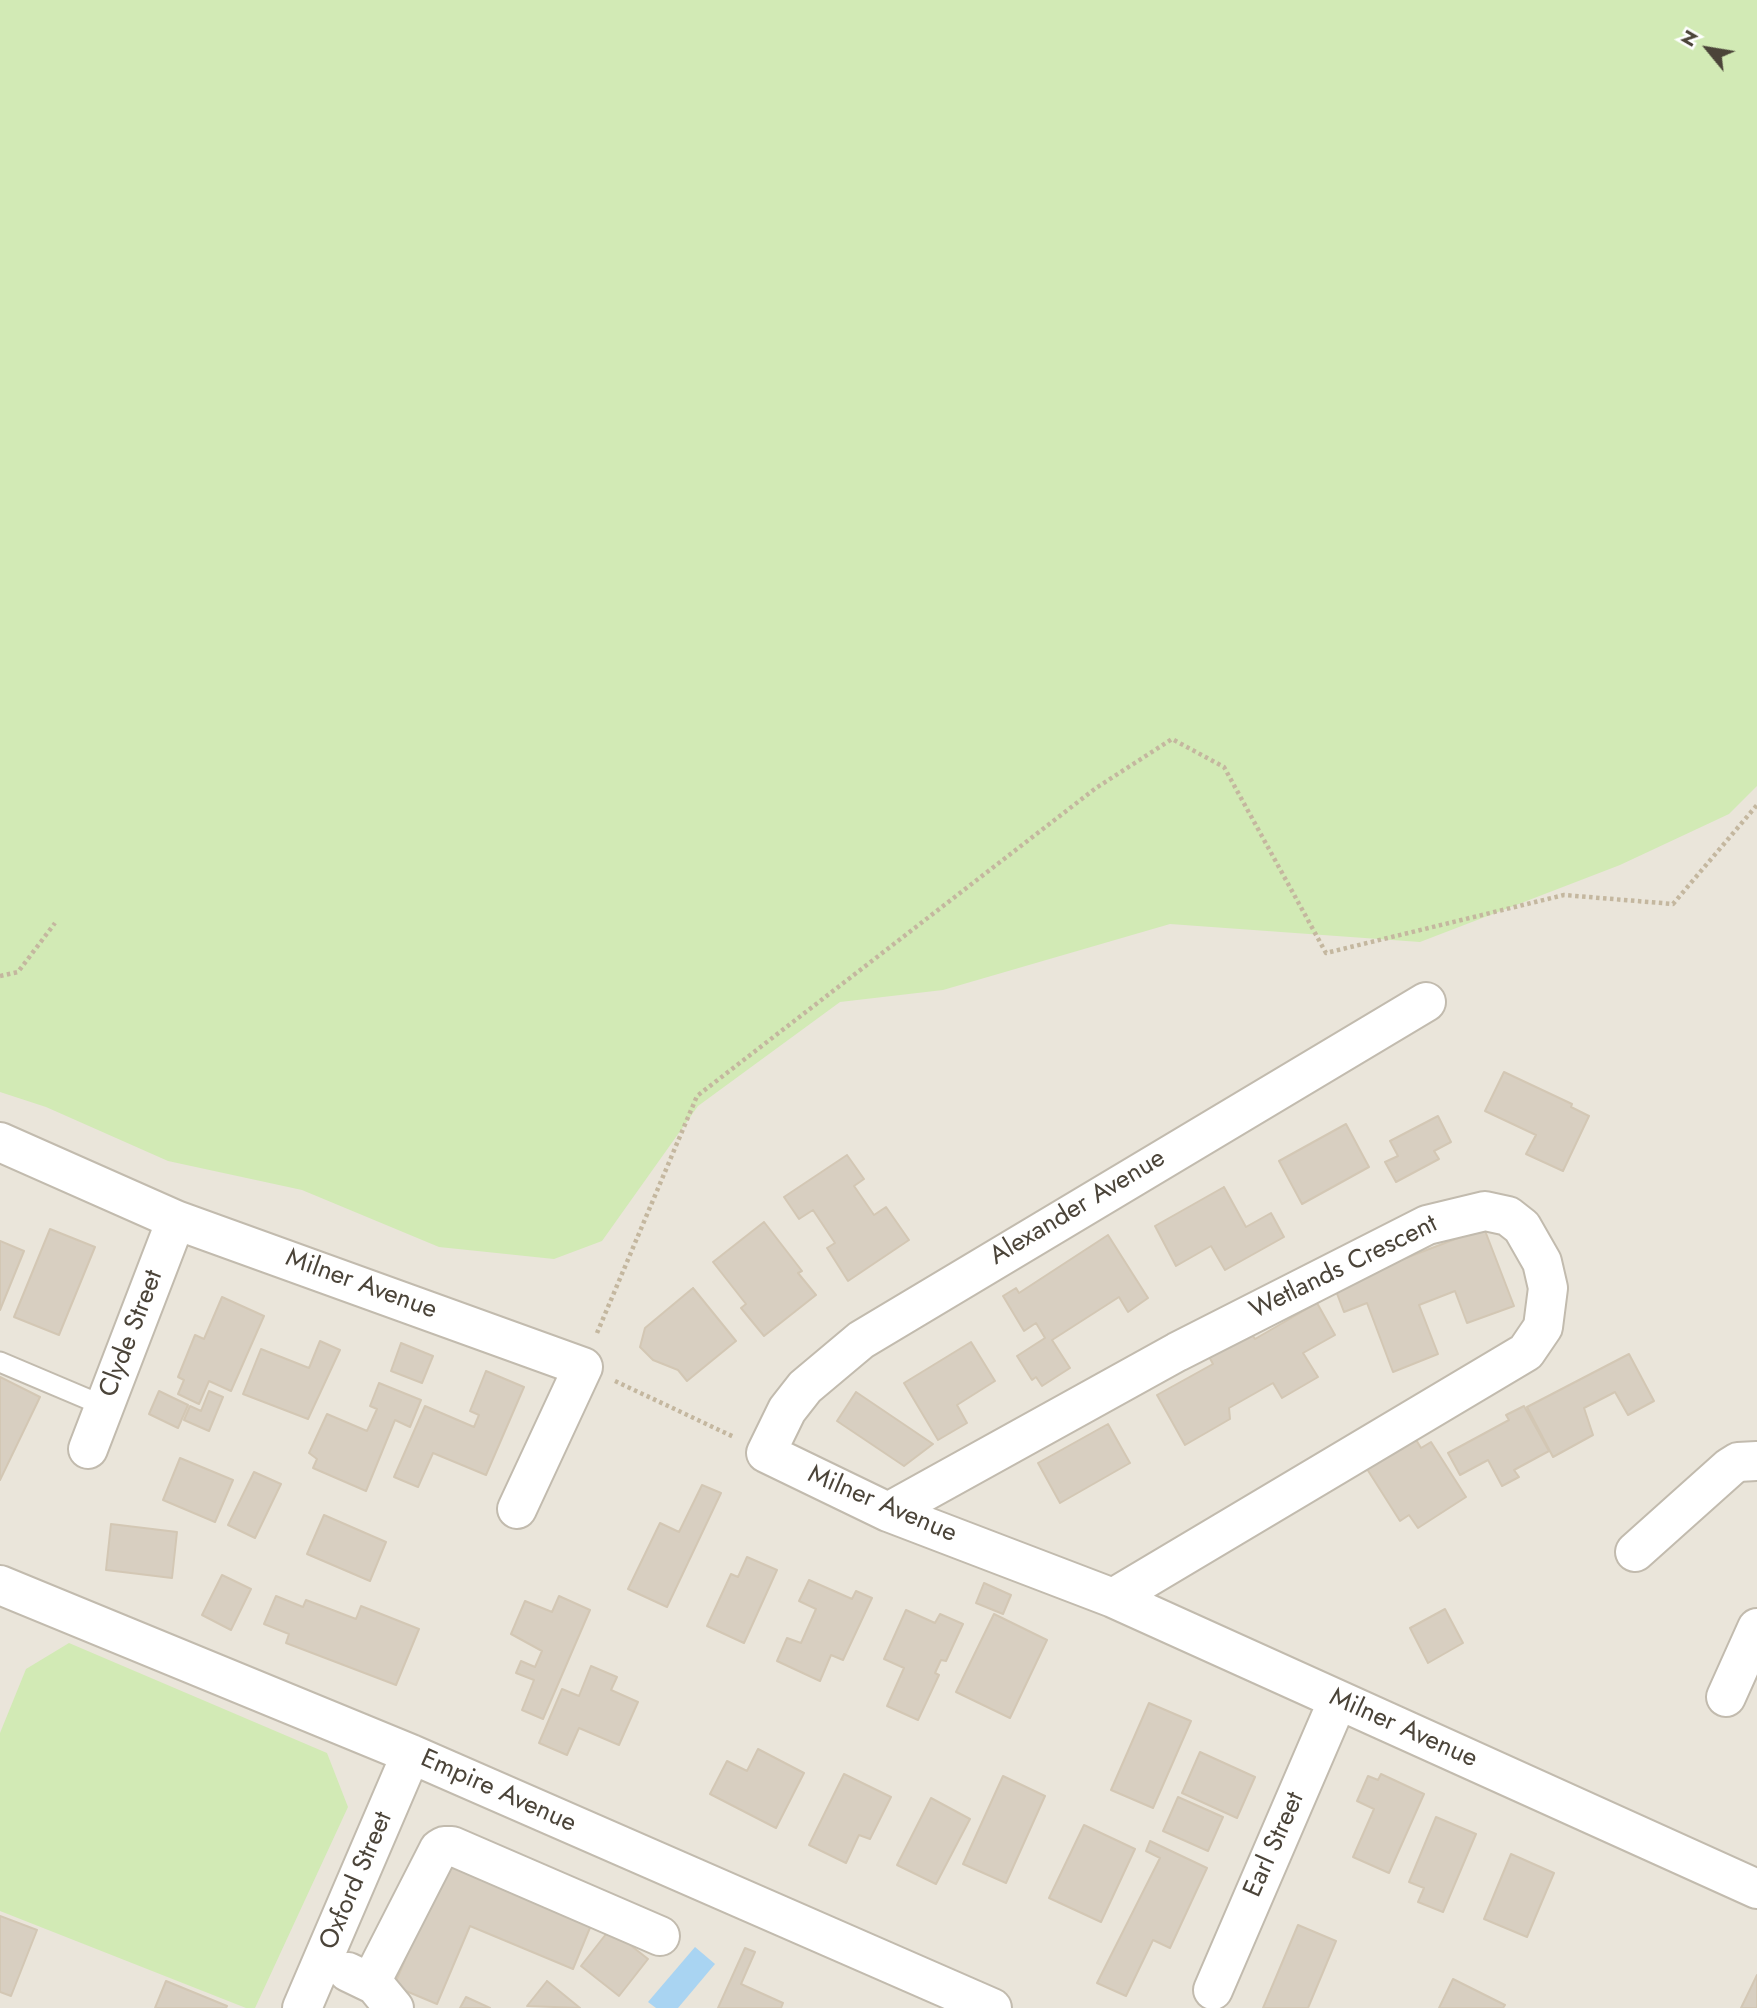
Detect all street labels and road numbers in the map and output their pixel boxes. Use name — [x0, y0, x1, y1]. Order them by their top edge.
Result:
street label: Alexander Avenue — [985, 1143, 1171, 1273]
street label: Wetlands Crescent — [1245, 1209, 1443, 1327]
street label: Milner Avenue — [281, 1243, 441, 1327]
street label: Clyde Street — [94, 1266, 170, 1402]
street label: Milner Avenue — [803, 1460, 961, 1550]
street label: Milner Avenue — [1324, 1683, 1482, 1775]
street label: Empire Avenue — [415, 1744, 581, 1840]
street label: Earl Street — [1238, 1788, 1312, 1902]
street label: Oxford Street — [314, 1807, 400, 1955]

